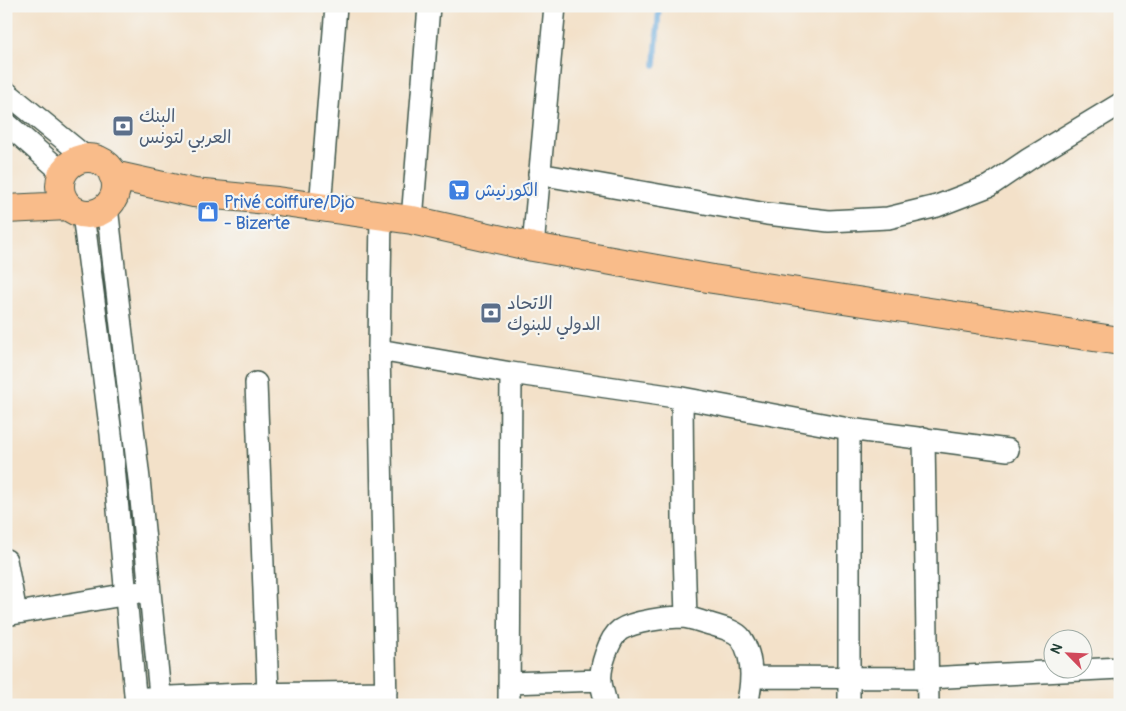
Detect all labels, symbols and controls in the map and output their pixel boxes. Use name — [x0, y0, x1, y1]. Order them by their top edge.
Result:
place label: البنك العربي لتونس — [139, 105, 232, 153]
bank icon: البنك العربي لتونس — [111, 114, 135, 138]
supermarket icon: الكورنيش — [447, 178, 471, 202]
place label: الكورنيش — [475, 179, 538, 202]
place label: Privé coiffure/Djo - Bizerte — [224, 191, 355, 235]
shop icon: Privé coiffure/Djo - Bizerte — [196, 200, 220, 224]
place label: الاتحاد الدولي للبنوك — [507, 292, 600, 340]
bank icon: الاتحاد الدولي للبنوك — [479, 301, 503, 325]
north arrow — [1044, 628, 1094, 678]
text: N — [1047, 641, 1066, 657]

